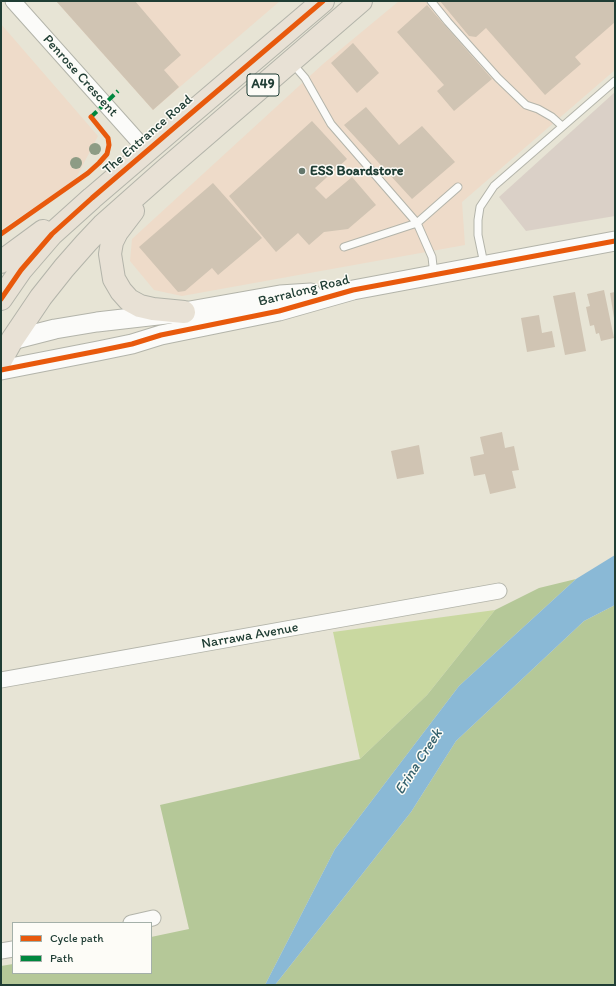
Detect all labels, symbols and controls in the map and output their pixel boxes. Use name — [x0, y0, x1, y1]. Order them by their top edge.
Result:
street label: Penrose Crescent — [39, 32, 121, 120]
road number: A49 — [247, 74, 279, 96]
street label: The Entrance Road — [100, 92, 196, 178]
place label: ESS Boardstore — [310, 163, 403, 179]
marker: ESS Boardstore — [297, 166, 307, 176]
street label: Barralong Road — [257, 272, 351, 310]
street label: Narrawa Avenue — [200, 619, 300, 653]
water label: Erina Creek — [391, 726, 447, 798]
legend — [12, 922, 152, 974]
text: Cycle path — [50, 931, 104, 945]
text: Path — [50, 951, 73, 965]

